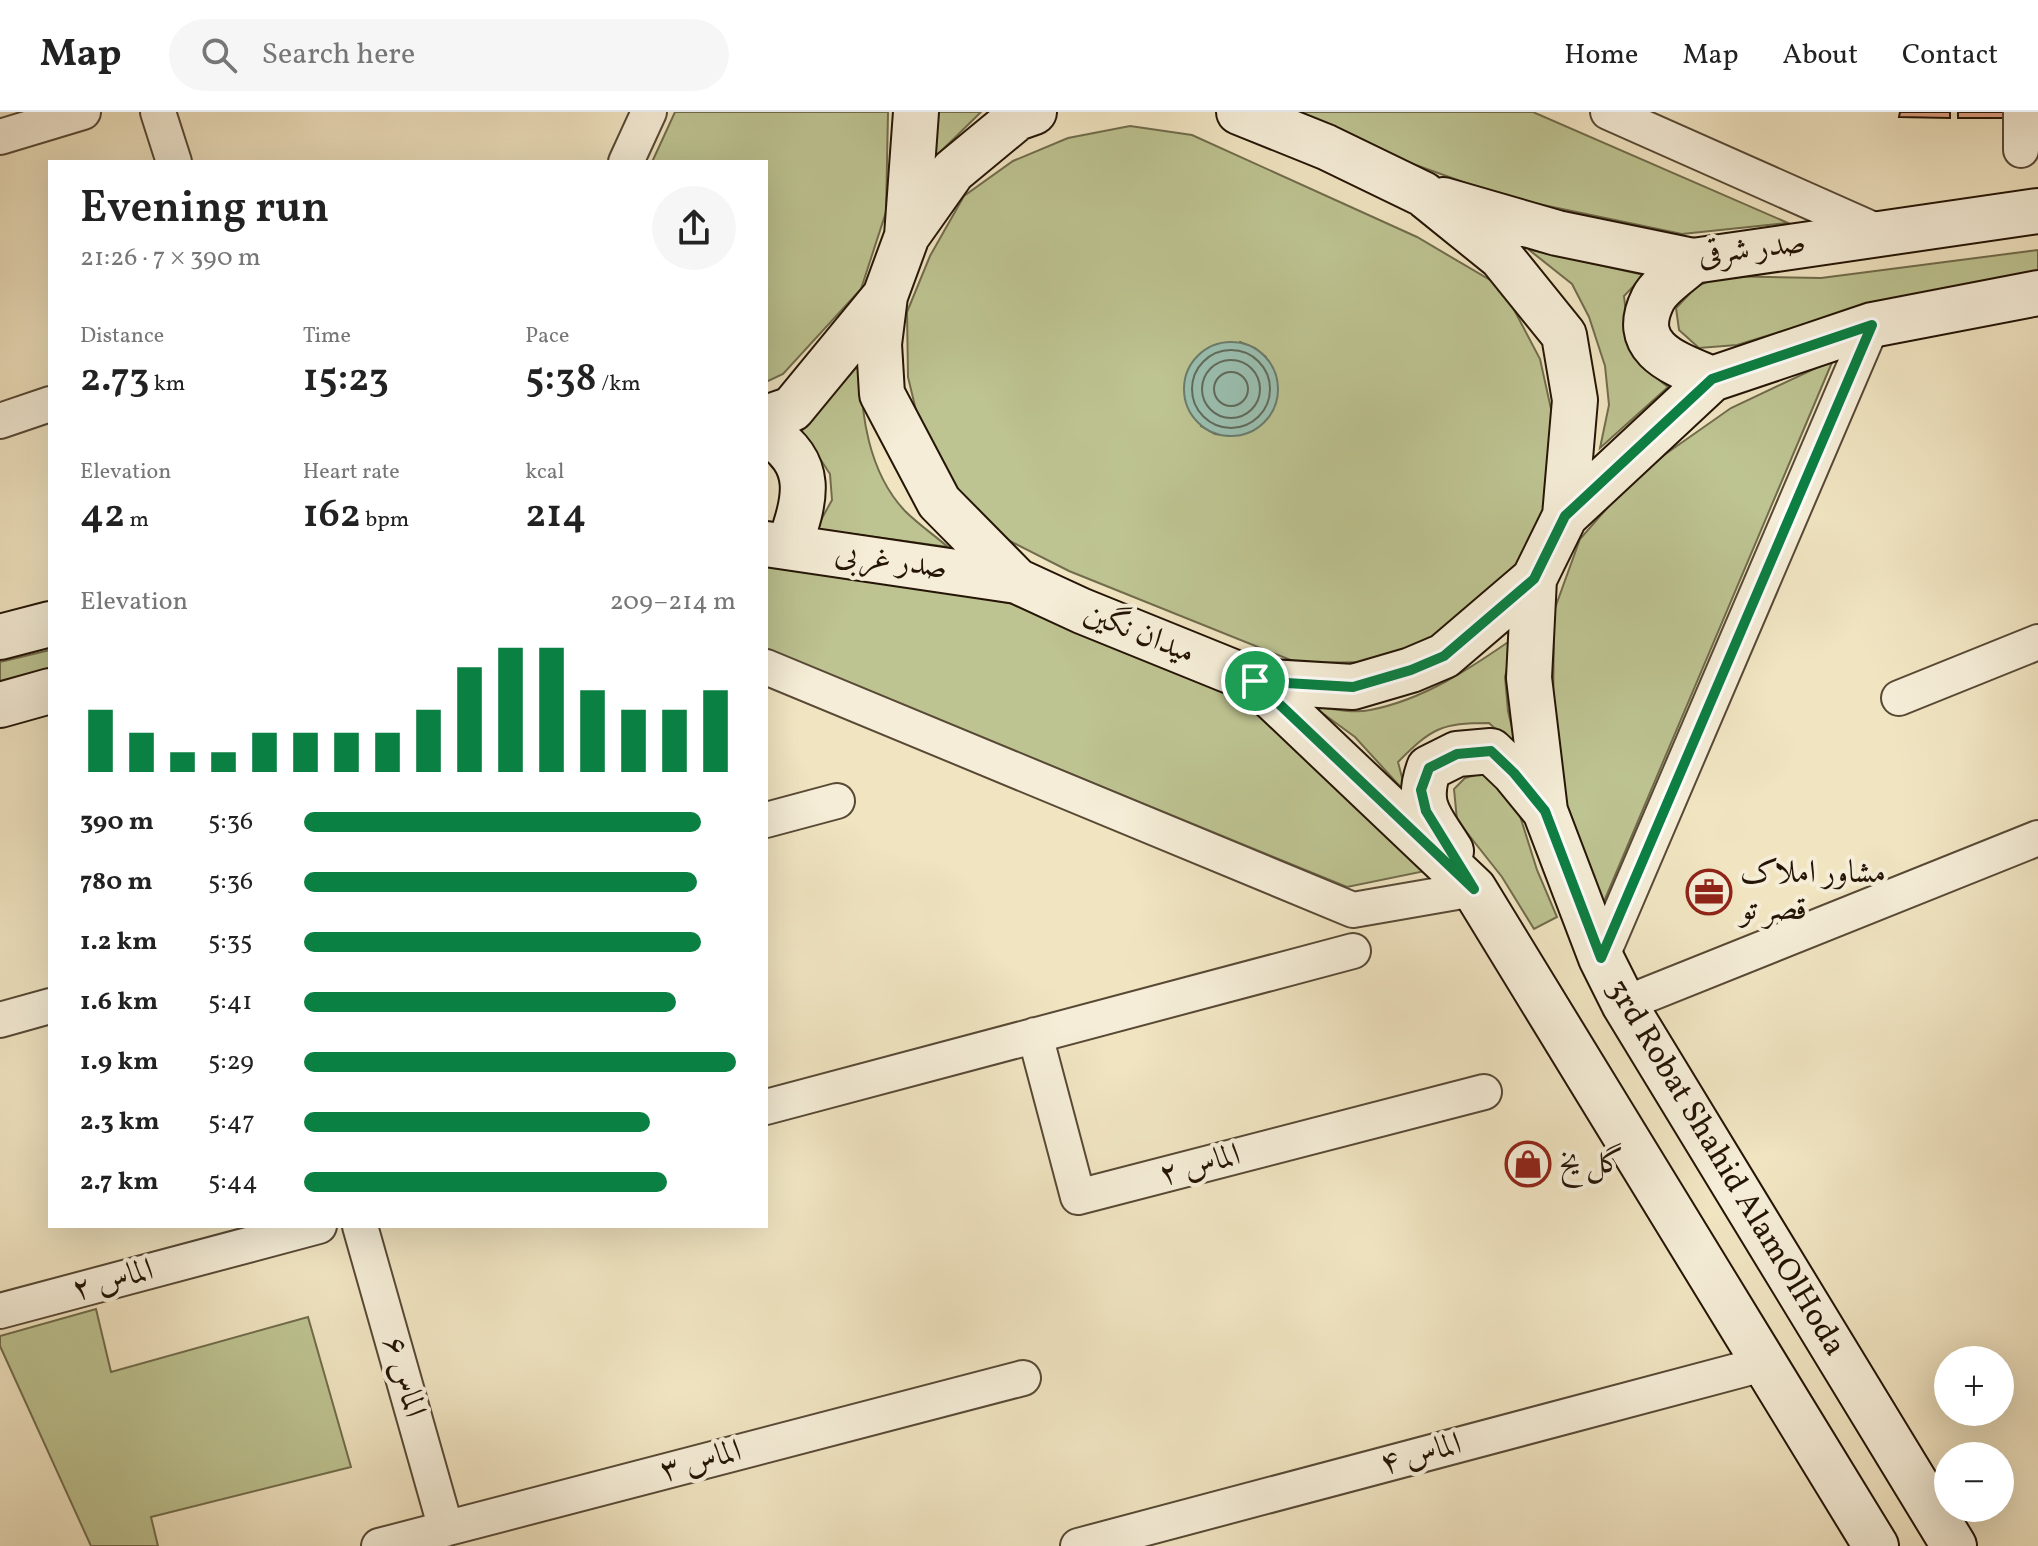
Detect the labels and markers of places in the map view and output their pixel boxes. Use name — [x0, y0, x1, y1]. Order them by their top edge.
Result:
pin — [1221, 647, 1289, 715]
place label: مشاور املاک قصر تو — [1737, 852, 1886, 933]
office icon: مشاور املاک قصر تو — [1685, 868, 1733, 916]
shop icon: گل یخ — [1504, 1140, 1552, 1188]
place label: گل یخ — [1559, 1142, 1624, 1188]

